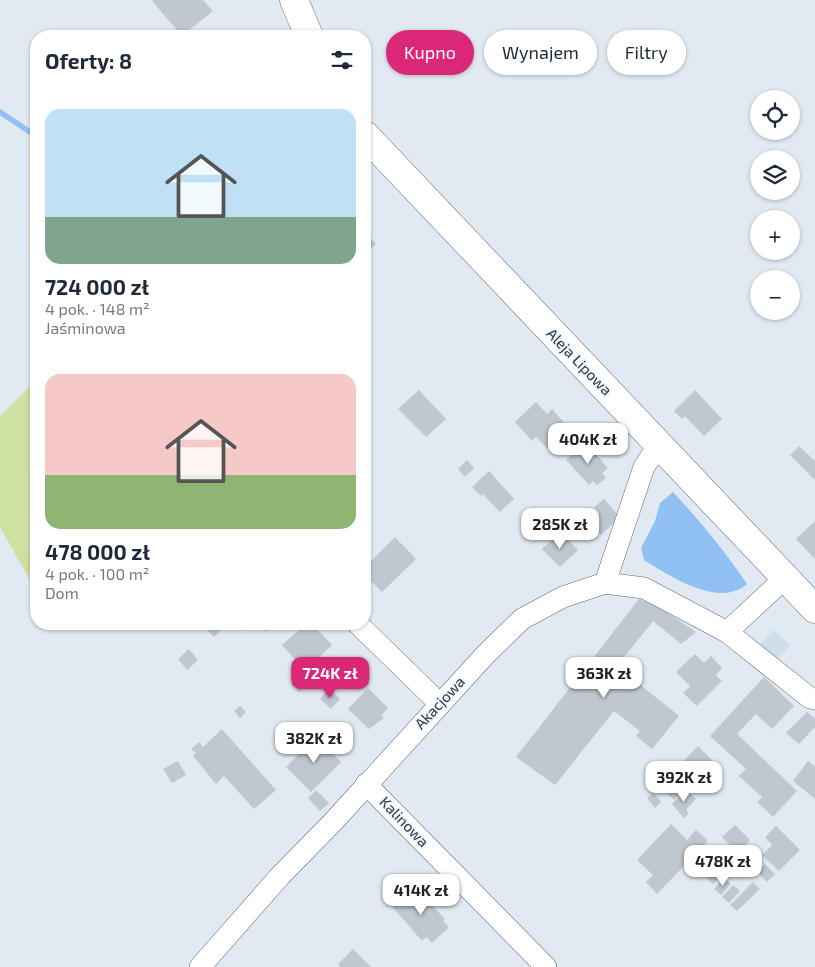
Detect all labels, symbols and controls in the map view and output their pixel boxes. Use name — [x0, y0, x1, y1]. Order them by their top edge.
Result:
chip: Kupno — [386, 30, 474, 75]
chip: Wynajem — [484, 30, 597, 75]
chip: Filtry — [607, 30, 686, 75]
icon: filters — [328, 46, 356, 74]
text: Oferty: 8 — [45, 48, 132, 73]
map controls — [750, 90, 800, 320]
button: locate — [750, 90, 800, 140]
icon: home — [156, 141, 246, 231]
button: layers — [750, 150, 800, 200]
button: + — [750, 210, 800, 260]
button: − — [750, 270, 800, 320]
text: 724 000 zł — [45, 274, 149, 299]
text: 4 pok. · 148 m² — [45, 299, 150, 318]
text: Jaśminowa — [45, 318, 126, 337]
street label: Aleja Lipowa — [543, 324, 616, 399]
icon: home — [156, 406, 246, 496]
pin: 404K zł — [542, 422, 634, 465]
text: 404K zł — [559, 429, 617, 448]
pin: 285K zł — [514, 508, 606, 550]
text: 285K zł — [532, 514, 588, 533]
text: 478 000 zł — [45, 539, 150, 564]
text: 4 pok. · 100 m² — [45, 564, 149, 583]
text: Dom — [45, 583, 79, 602]
pin: 724K zł — [284, 656, 376, 699]
pin: 363K zł — [558, 656, 650, 699]
text: 724K zł — [302, 663, 358, 682]
text: 363K zł — [576, 663, 632, 682]
street label: Akacjowa — [410, 672, 469, 733]
pin: 382K zł — [268, 722, 360, 764]
text: 382K zł — [286, 728, 342, 747]
pin: 392K zł — [638, 760, 730, 803]
text: 392K zł — [656, 767, 712, 786]
street label: Kalinowa — [376, 792, 433, 850]
pin: 478K zł — [677, 844, 769, 887]
text: 478K zł — [695, 851, 751, 870]
pin: 414K zł — [375, 874, 467, 916]
text: 414K zł — [394, 880, 448, 899]

